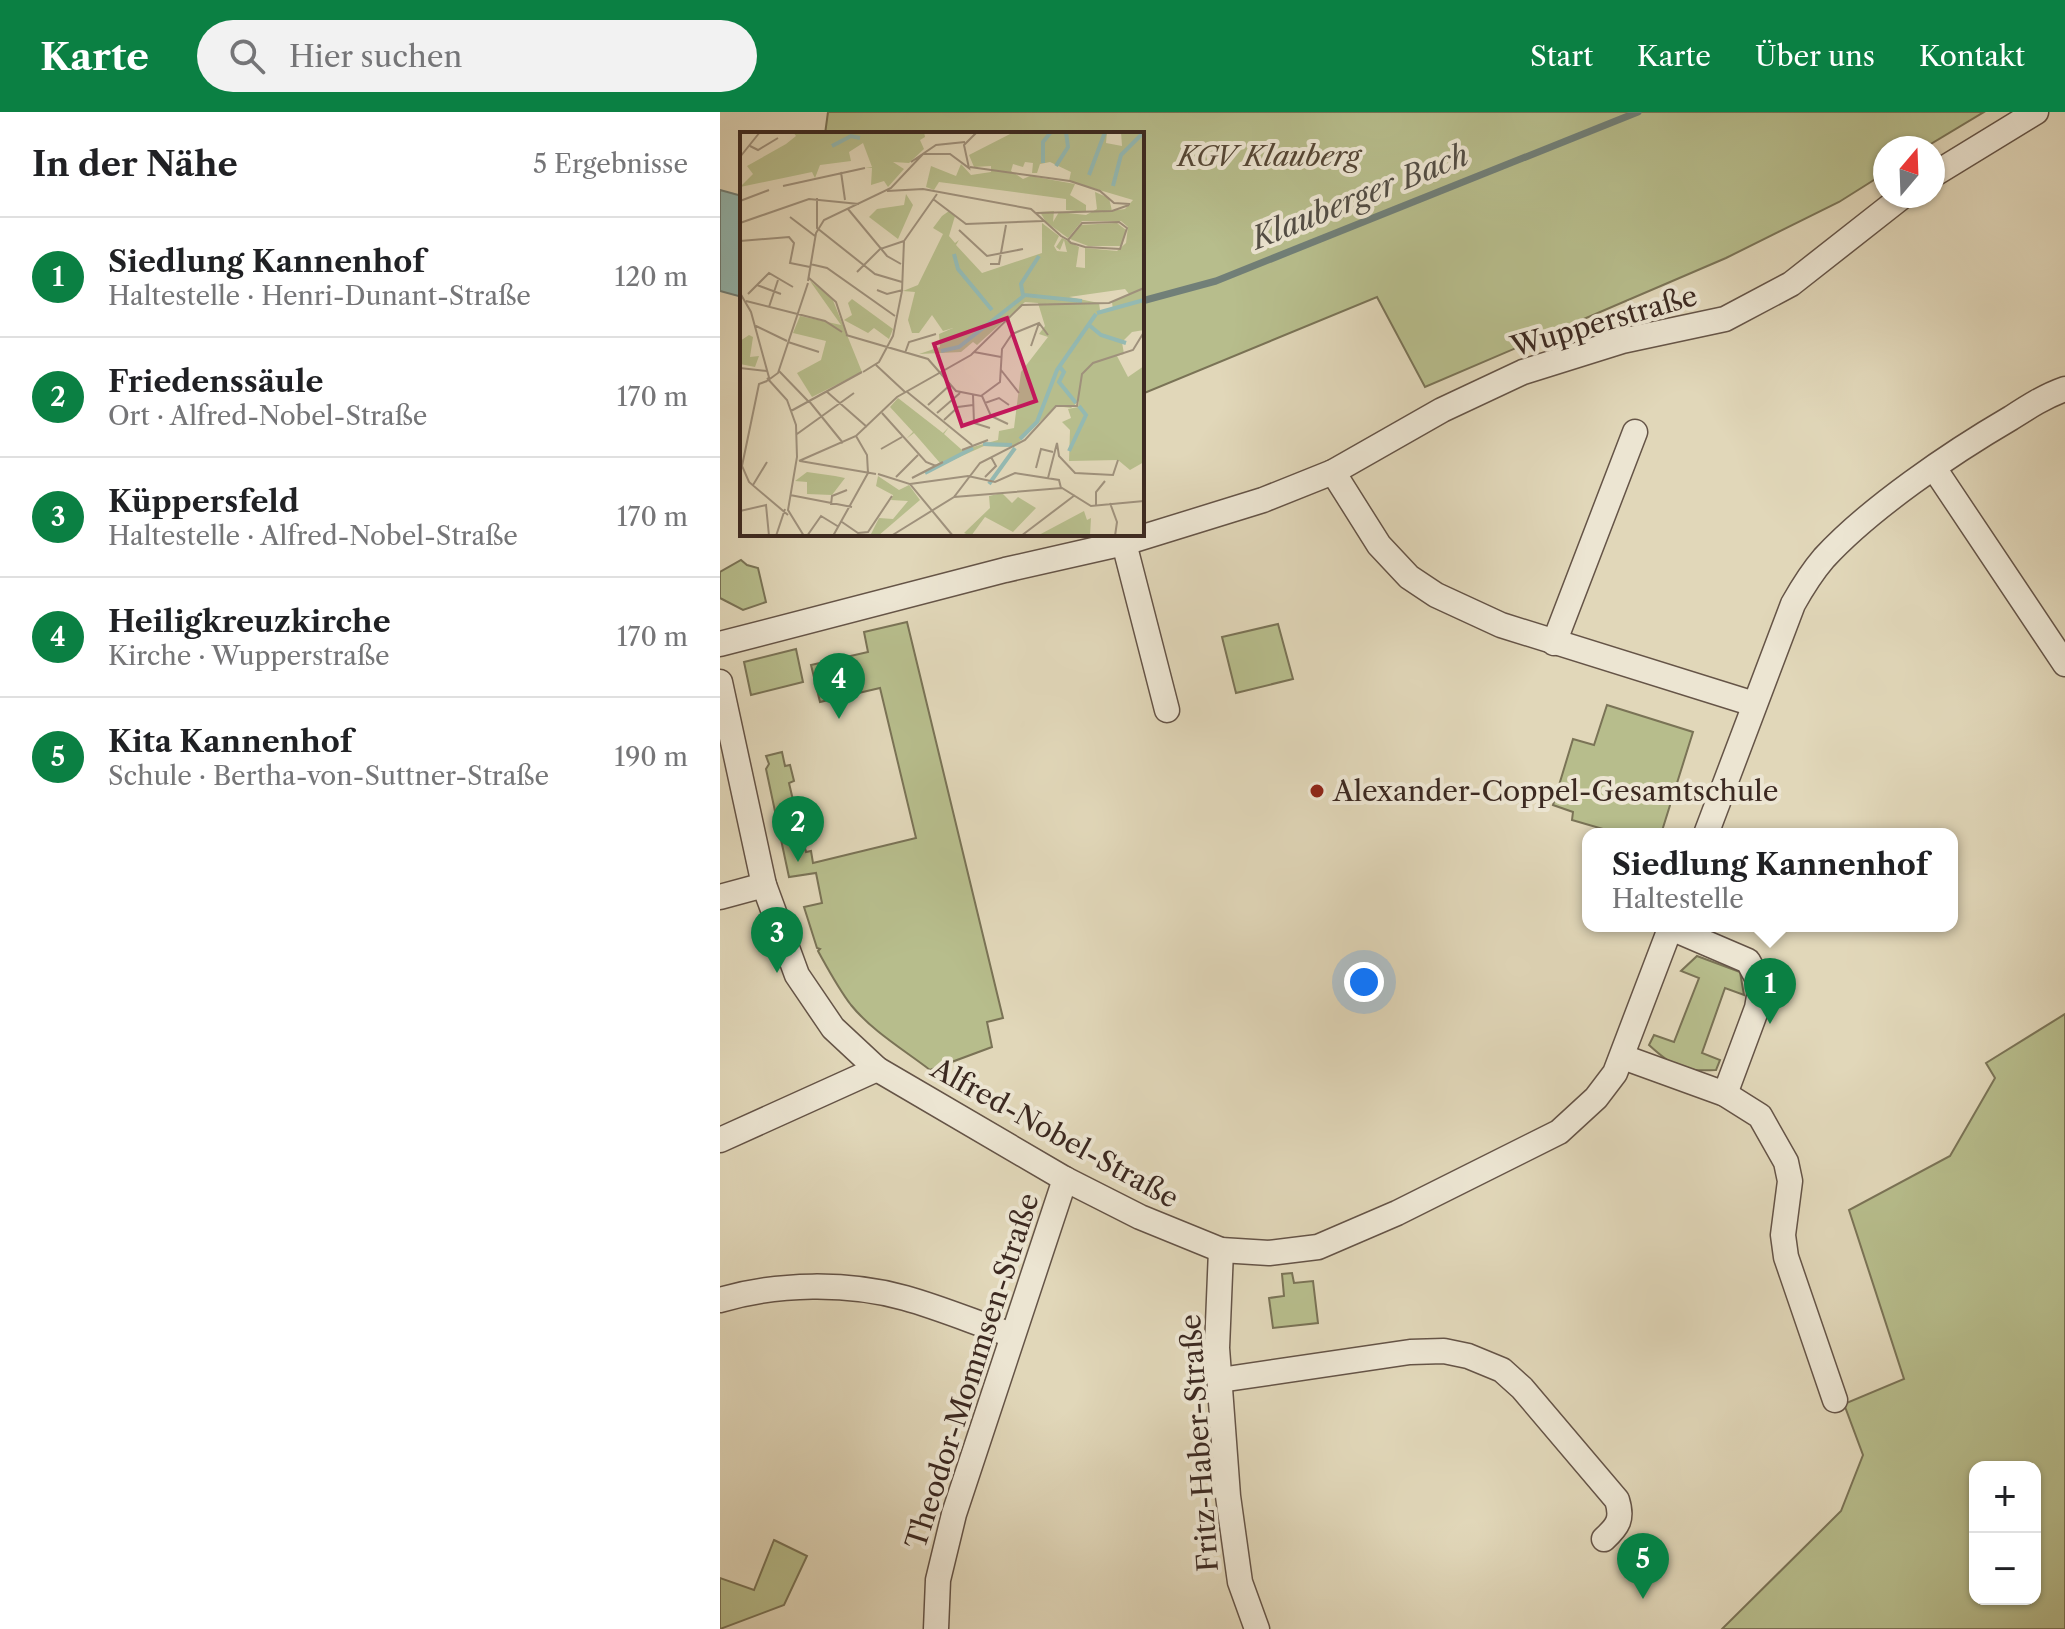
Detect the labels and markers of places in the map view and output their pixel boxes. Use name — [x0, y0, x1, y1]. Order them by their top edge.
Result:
pin: 4 — [813, 653, 865, 719]
place label: Alexander-Coppel-Gesamtschule — [1332, 774, 1778, 808]
marker: Alexander-Coppel-Gesamtschule — [1308, 782, 1326, 800]
pin: 2 — [772, 796, 824, 862]
pin: 3 — [751, 907, 803, 973]
pin: 1 — [1744, 958, 1796, 1024]
pin: 5 — [1617, 1533, 1669, 1599]

